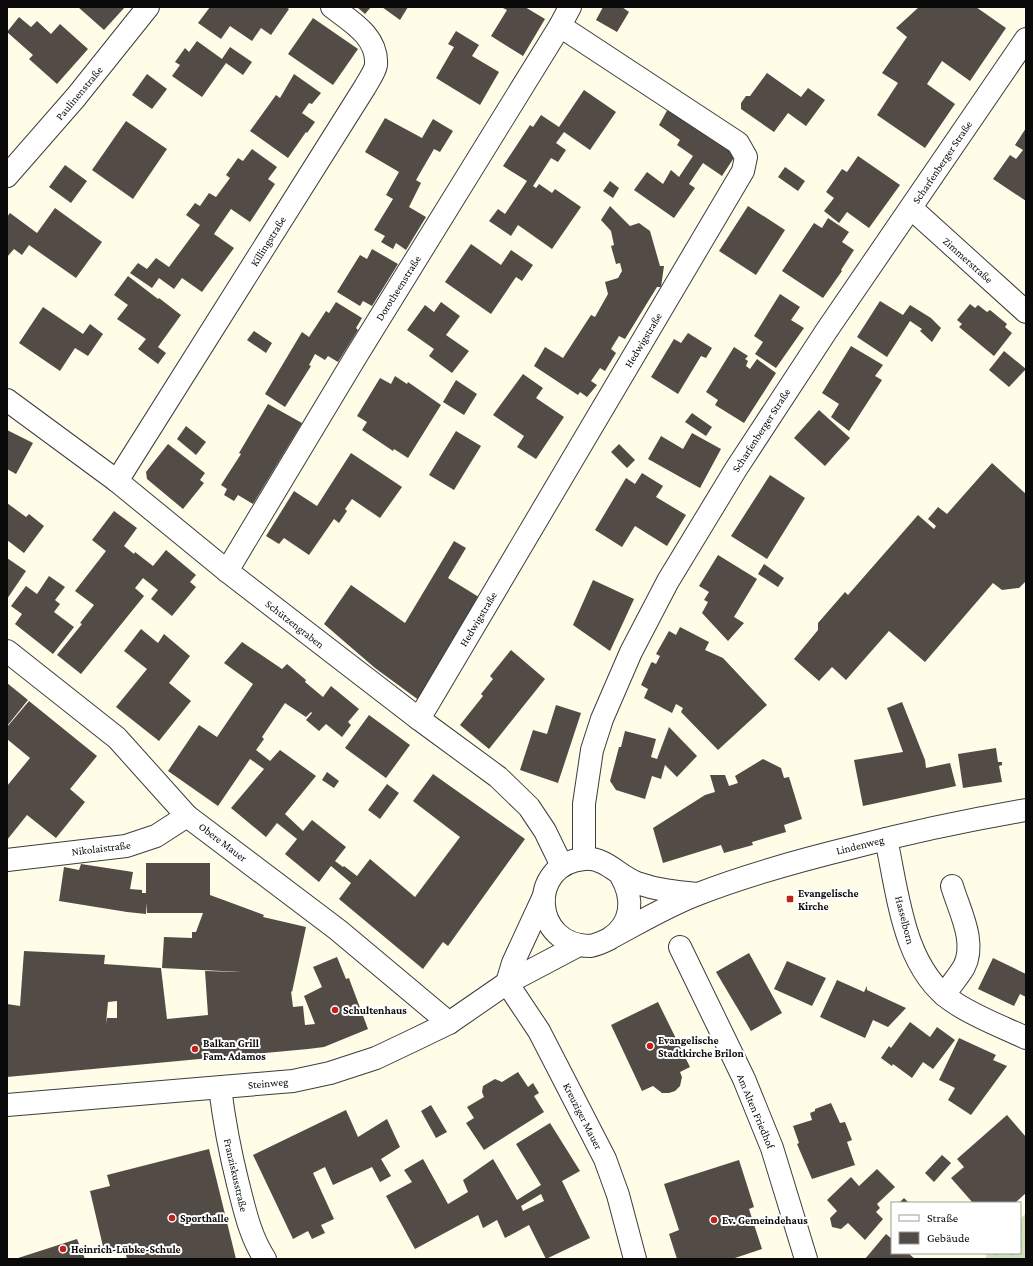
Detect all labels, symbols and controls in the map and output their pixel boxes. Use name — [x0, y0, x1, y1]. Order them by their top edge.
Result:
street label: Paulinenstraße — [53, 64, 105, 122]
street label: Scharfenberger Straße — [910, 118, 975, 206]
street label: Killingstraße — [248, 214, 289, 269]
street label: Zimmerstraße — [941, 235, 995, 286]
street label: Dorotheenstraße — [373, 253, 423, 323]
street label: Hedwigstraße — [622, 310, 665, 370]
street label: Scharfenberger Straße — [729, 386, 793, 475]
street label: Hedwigstraße — [457, 589, 500, 649]
street label: Schützengraben — [263, 597, 327, 651]
street label: Obere Mauer — [197, 820, 250, 864]
street label: Lindenweg — [835, 833, 886, 858]
street label: Nikolaistraße — [71, 838, 131, 858]
place label: Evangelische Kirche — [798, 887, 859, 912]
marker: Evangelische Kirche — [785, 894, 795, 904]
street label: Hasselborn — [893, 894, 917, 946]
place label: Schultenhaus — [343, 1004, 407, 1016]
marker: Schultenhaus — [330, 1005, 340, 1015]
place label: Evangelische Stadtkirche Brilon — [658, 1034, 744, 1059]
place label: Balkan Grill Fam. Adamos — [203, 1037, 266, 1062]
marker: Evangelische Stadtkirche Brilon — [645, 1041, 655, 1051]
marker: Balkan Grill Fam. Adamos — [190, 1044, 200, 1054]
street label: Am Alten Friedhof — [735, 1072, 777, 1151]
street label: Steinweg — [247, 1075, 289, 1092]
street label: Kreuziger Mauer — [560, 1081, 605, 1152]
street label: Franziskusstraße — [222, 1137, 250, 1213]
legend — [891, 1202, 1021, 1254]
text: Straße — [927, 1211, 958, 1225]
place label: Sporthalle — [180, 1212, 229, 1224]
marker: Sporthalle — [167, 1213, 177, 1223]
place label: Ev. Gemeindehaus — [722, 1214, 808, 1226]
marker: Ev. Gemeindehaus — [709, 1215, 719, 1225]
text: Gebäude — [927, 1231, 969, 1245]
place label: Heinrich-Lübke-Schule — [71, 1243, 181, 1255]
marker: Heinrich-Lübke-Schule — [58, 1244, 68, 1254]

